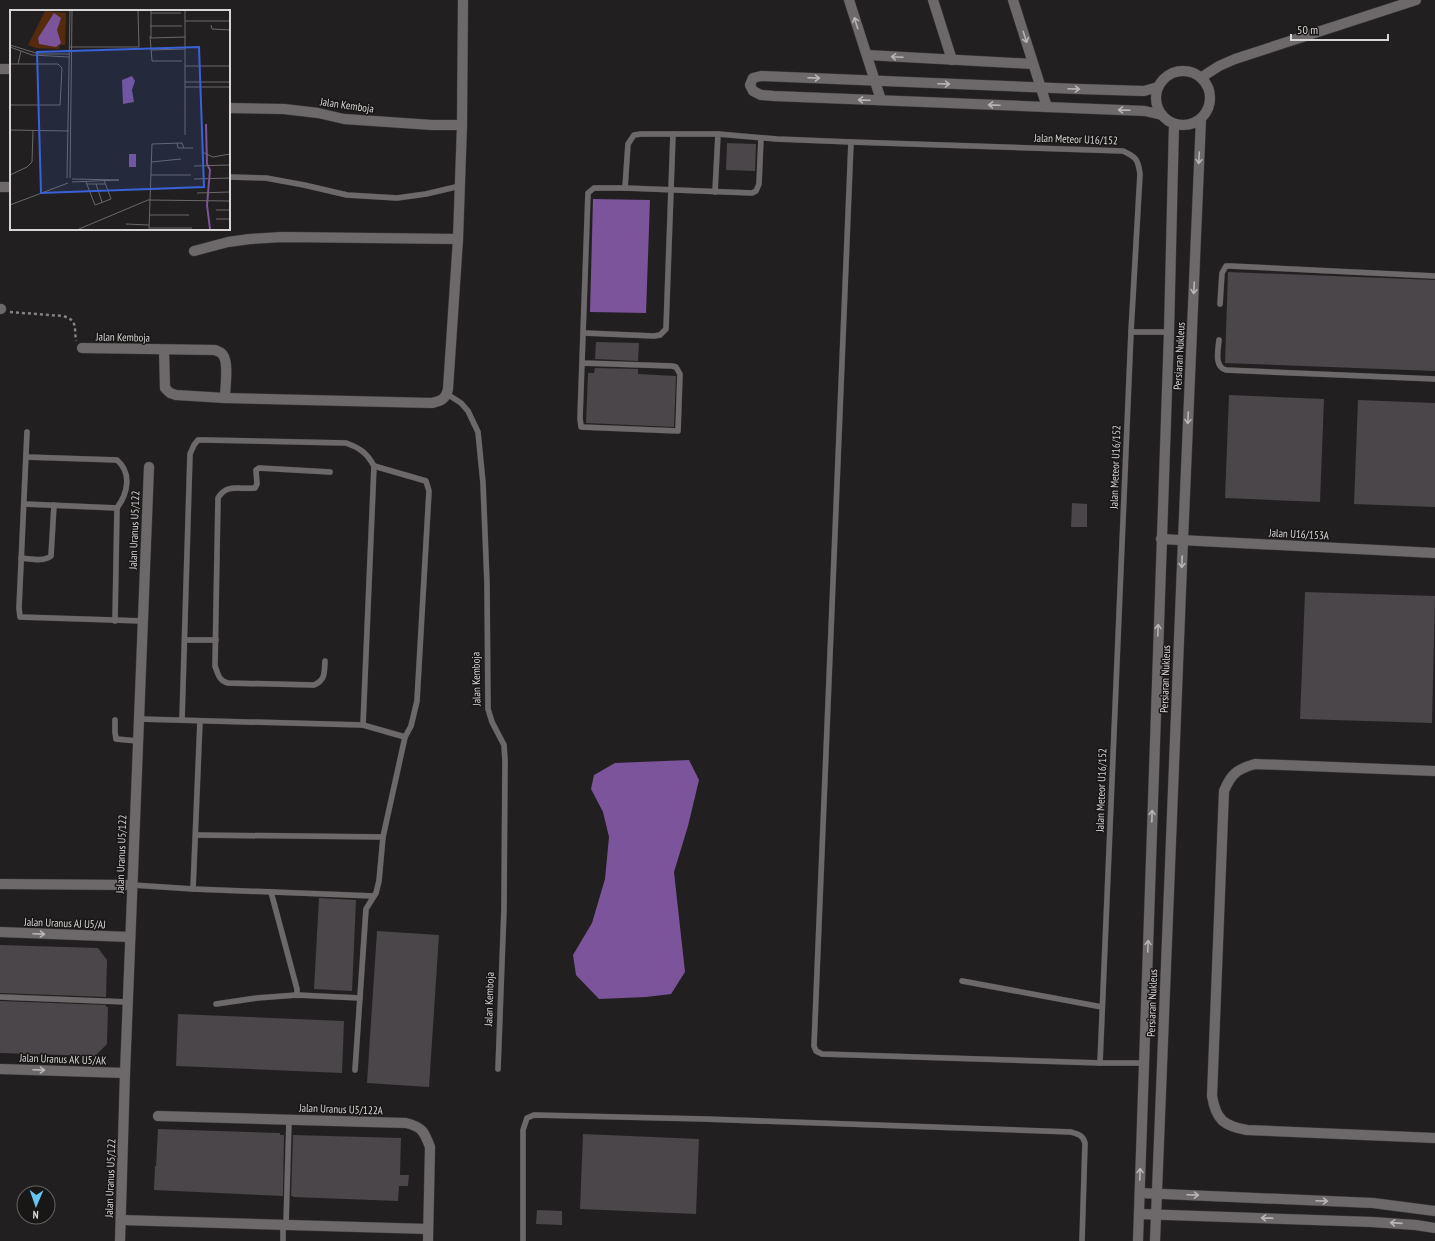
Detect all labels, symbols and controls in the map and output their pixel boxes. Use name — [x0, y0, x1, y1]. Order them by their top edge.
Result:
inset map — [10, 10, 230, 230]
scale bar — [1291, 16, 1388, 42]
one-way arrow — [852, 18, 860, 30]
text: 50 m — [1297, 22, 1318, 37]
one-way arrow — [1022, 30, 1029, 43]
one-way arrow — [891, 53, 904, 60]
one-way arrow — [807, 75, 820, 82]
one-way arrow — [937, 80, 950, 87]
one-way arrow — [1067, 85, 1080, 92]
street label: Jalan Kemboja — [318, 94, 375, 116]
one-way arrow — [858, 96, 871, 103]
one-way arrow — [988, 101, 1001, 109]
one-way arrow — [1118, 106, 1131, 114]
street label: Jalan Meteor U16/152 — [1033, 131, 1118, 147]
one-way arrow — [1196, 151, 1203, 164]
one-way arrow — [1190, 281, 1197, 294]
street label: Persiaran Nukleus — [1170, 321, 1188, 390]
street label: Jalan Kemboja — [95, 330, 150, 344]
one-way arrow — [1184, 411, 1192, 424]
street label: Jalan Meteor U16/152 — [1107, 425, 1123, 510]
street label: Jalan Uranus U5/122 — [126, 490, 142, 571]
street label: Jalan U16/153A — [1268, 525, 1330, 543]
one-way arrow — [1178, 555, 1185, 568]
one-way arrow — [1154, 624, 1162, 637]
street label: Persiaran Nukleus — [1157, 645, 1173, 713]
street label: Jalan Kemboja — [469, 652, 483, 707]
street label: Jalan Meteor U16/152 — [1093, 748, 1109, 833]
one-way arrow — [1148, 810, 1156, 823]
street label: Jalan Uranus U5/122 — [113, 814, 129, 895]
street label: Jalan Uranus AJ U5/AJ — [23, 915, 106, 931]
one-way arrow — [32, 930, 45, 937]
one-way arrow — [1144, 940, 1152, 953]
street label: Persiaran Nukleus — [1144, 969, 1160, 1037]
street label: Jalan Kemboja — [481, 972, 497, 1027]
street label: Jalan Uranus AK U5/AK — [18, 1050, 107, 1068]
one-way arrow — [32, 1067, 45, 1074]
street label: Jalan Uranus U5/122A — [298, 1101, 384, 1117]
street label: Jalan Uranus U5/122 — [102, 1138, 118, 1219]
one-way arrow — [1137, 1168, 1144, 1181]
north arrow — [16, 1185, 56, 1225]
one-way arrow — [1186, 1191, 1199, 1199]
one-way arrow — [1315, 1197, 1328, 1204]
text: N — [32, 1208, 39, 1222]
one-way arrow — [1260, 1215, 1273, 1222]
one-way arrow — [1390, 1220, 1403, 1227]

